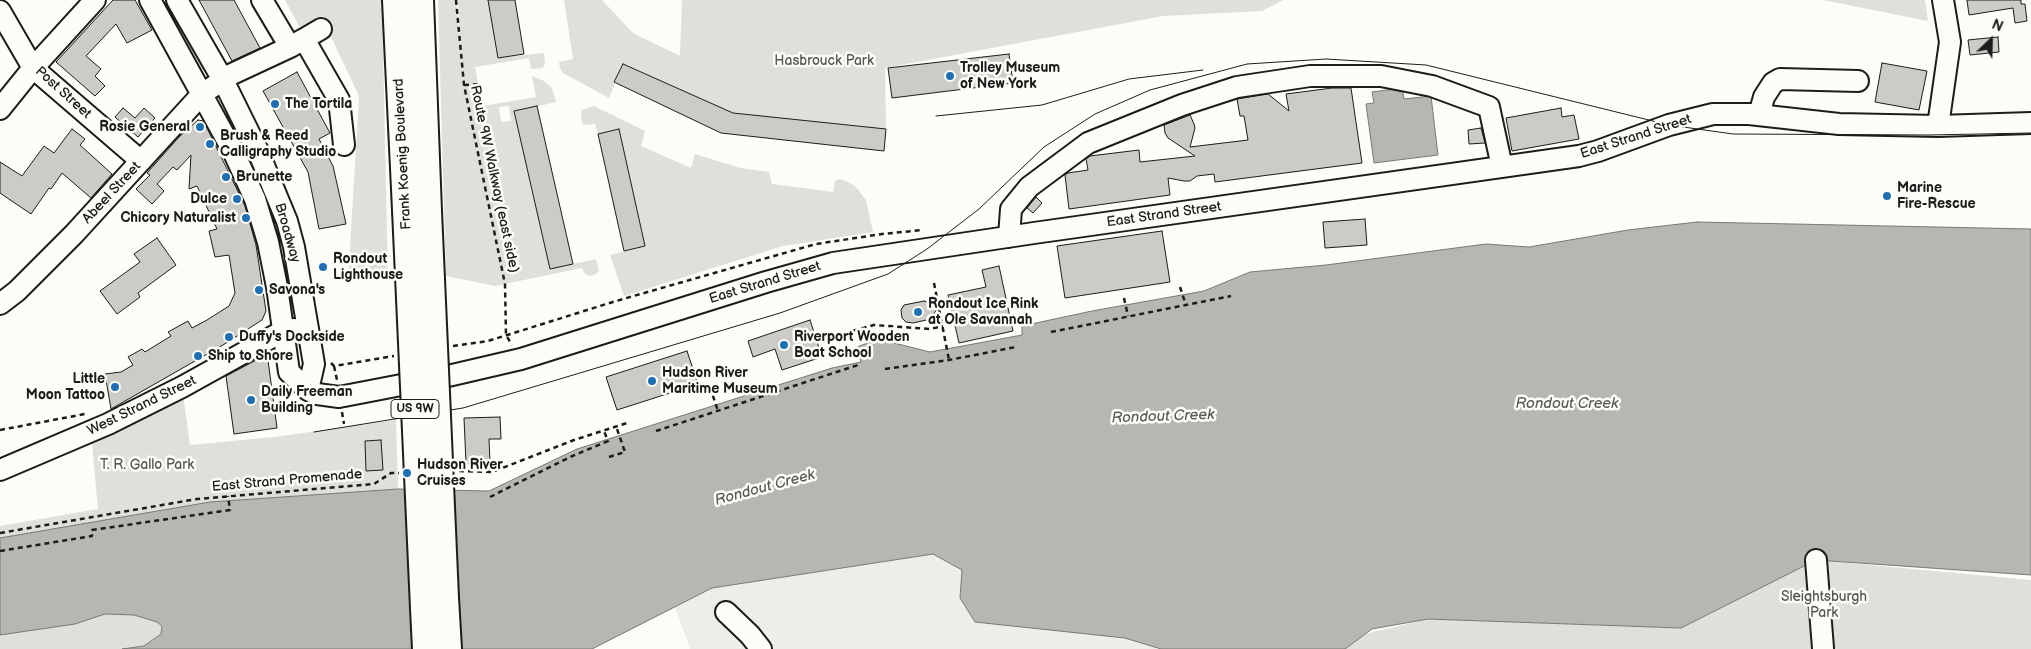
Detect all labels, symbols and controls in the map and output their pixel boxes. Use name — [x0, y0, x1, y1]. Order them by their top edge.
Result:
north arrow — [1966, 15, 2016, 65]
text: N — [1989, 16, 2006, 36]
park label: Hasbrouck Park — [774, 53, 874, 69]
place label: Trolley Museum of New York — [960, 60, 1060, 92]
street label: Post Street — [31, 63, 95, 123]
marker: Trolley Museum of New York — [944, 70, 956, 82]
street label: Frank Koenig Boulevard — [391, 78, 415, 230]
street label: Route 9W Walkway (east side) — [466, 84, 522, 274]
place label: The Tortila — [285, 96, 352, 112]
marker: The Tortila — [269, 98, 281, 110]
street label: East Strand Street — [1578, 111, 1694, 163]
place label: Rosie General — [99, 119, 190, 135]
marker: Rosie General — [194, 121, 206, 133]
place label: Brush & Reed Calligraphy Studio — [220, 128, 336, 160]
marker: Brush & Reed Calligraphy Studio — [204, 138, 216, 150]
street label: Abeel Street — [79, 159, 145, 227]
place label: Brunette — [236, 169, 292, 185]
marker: Brunette — [220, 171, 232, 183]
place label: Marine Fire-Rescue — [1897, 180, 1976, 212]
marker: Marine Fire-Rescue — [1881, 190, 1893, 202]
place label: Dulce — [190, 191, 227, 207]
marker: Dulce — [231, 193, 243, 205]
street label: East Strand Street — [1106, 199, 1222, 231]
street label: Broadway — [270, 201, 304, 265]
place label: Chicory Naturalist — [120, 210, 236, 226]
marker: Chicory Naturalist — [240, 212, 252, 224]
place label: Rondout Lighthouse — [333, 251, 403, 284]
street label: East Strand Street — [707, 258, 823, 308]
marker: Rondout Lighthouse — [317, 261, 329, 273]
place label: Savona's — [269, 282, 325, 298]
marker: Savona's — [253, 284, 265, 296]
place label: Rondout Ice Rink at Ole Savannah — [928, 296, 1038, 328]
marker: Rondout Ice Rink at Ole Savannah — [912, 306, 924, 318]
place label: Duffy's Dockside — [239, 329, 345, 345]
place label: Riverport Wooden Boat School — [794, 329, 910, 362]
marker: Duffy's Dockside — [223, 331, 235, 343]
marker: Riverport Wooden Boat School — [778, 339, 790, 351]
place label: Ship to Shore — [208, 348, 293, 364]
marker: Ship to Shore — [192, 350, 204, 362]
place label: Hudson River Maritime Museum — [662, 365, 778, 398]
place label: Little Moon Tattoo — [26, 371, 105, 404]
street label: West Strand Street — [85, 372, 199, 440]
marker: Hudson River Maritime Museum — [646, 375, 658, 387]
marker: Little Moon Tattoo — [109, 381, 121, 393]
place label: Daily Freeman Building — [261, 384, 353, 417]
marker: Daily Freeman Building — [245, 394, 257, 406]
water label: Rondout Creek — [1516, 395, 1618, 413]
road number: US 9W — [391, 399, 439, 418]
water label: Rondout Creek — [1111, 406, 1215, 428]
park label: T. R. Gallo Park — [100, 457, 194, 473]
place label: Hudson River Cruises — [417, 457, 503, 490]
street label: East Strand Promenade — [211, 466, 363, 496]
water label: Rondout Creek — [713, 466, 817, 510]
marker: Hudson River Cruises — [401, 467, 413, 479]
park label: Sleightsburgh Park — [1781, 589, 1867, 622]

